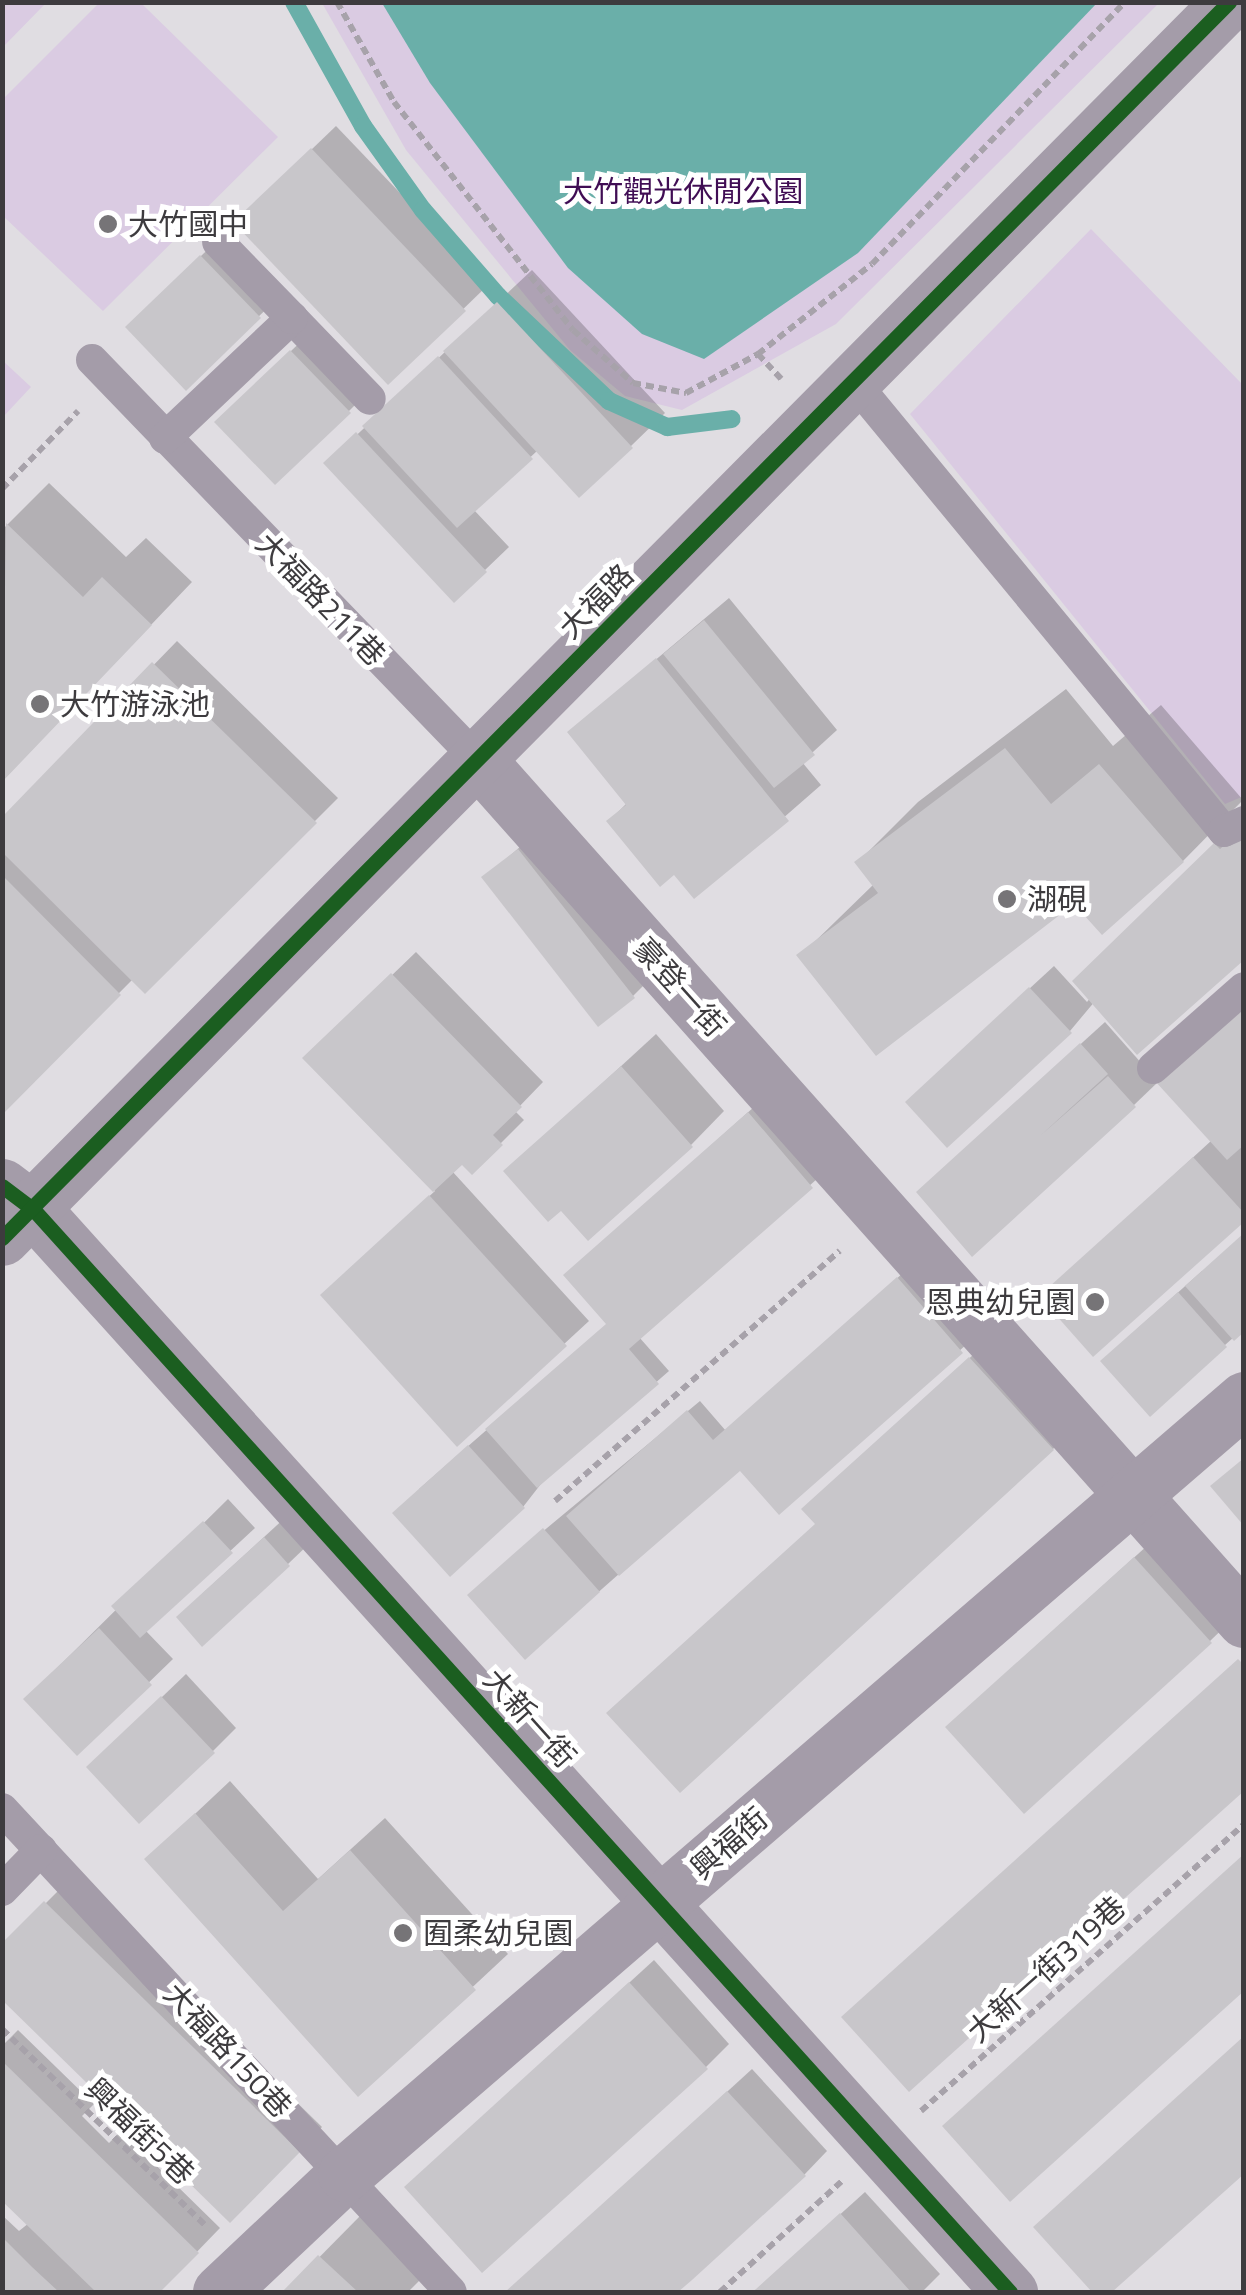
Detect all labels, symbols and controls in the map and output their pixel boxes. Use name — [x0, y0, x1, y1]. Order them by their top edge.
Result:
park label: 大竹觀光休閒公園 — [563, 173, 803, 209]
place label: 大竹國中 — [128, 206, 248, 242]
marker: 大竹國中 — [97, 213, 119, 235]
street label: 大福路211巷 — [249, 525, 393, 673]
street label: 大福路 — [551, 556, 641, 646]
place label: 大竹游泳池 — [60, 686, 210, 722]
marker: 大竹游泳池 — [29, 693, 51, 715]
place label: 湖硯 — [1027, 881, 1087, 917]
marker: 湖硯 — [996, 888, 1018, 910]
street label: 豪登一街 — [626, 930, 734, 1044]
place label: 恩典幼兒園 — [925, 1284, 1075, 1320]
marker: 恩典幼兒園 — [1084, 1291, 1106, 1313]
street label: 大新一街 — [476, 1661, 584, 1775]
street label: 興福街 — [683, 1800, 775, 1886]
street label: 大新一街319巷 — [959, 1889, 1133, 2049]
place label: 囿柔幼兒園 — [423, 1915, 573, 1951]
marker: 囿柔幼兒園 — [392, 1922, 414, 1944]
street label: 大福路150巷 — [157, 1975, 299, 2125]
street label: 興福街5巷 — [78, 2071, 202, 2191]

